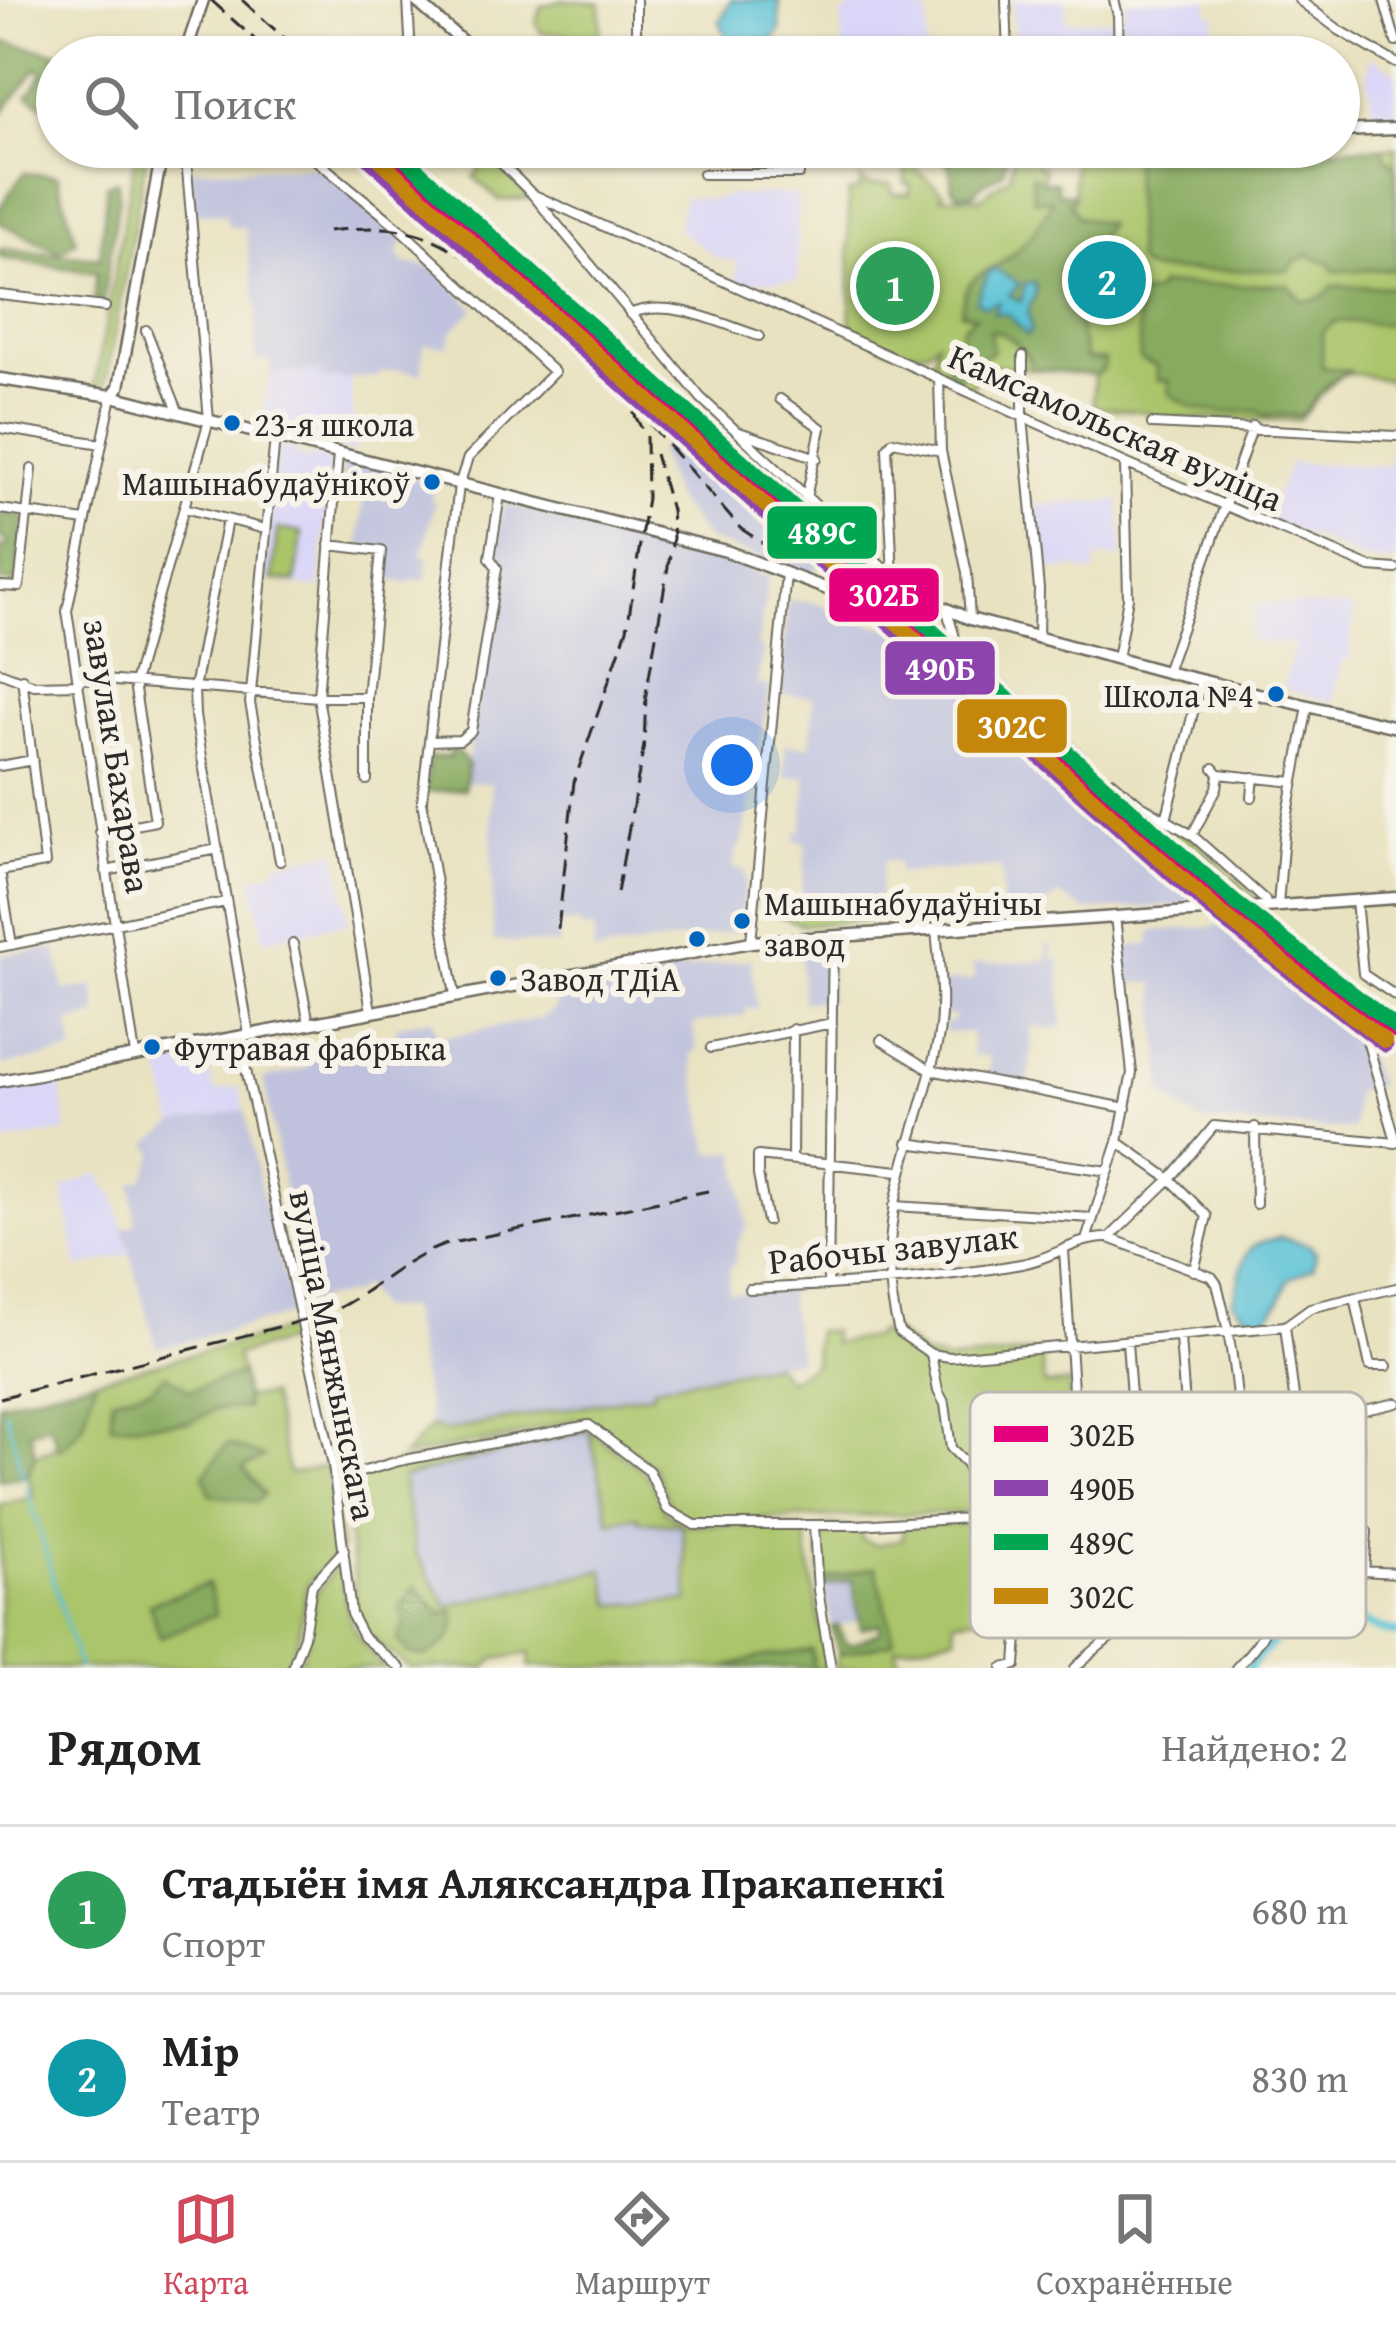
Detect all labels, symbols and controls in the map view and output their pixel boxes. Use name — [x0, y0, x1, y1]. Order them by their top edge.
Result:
search box — [36, 36, 1360, 168]
icon: search — [78, 69, 144, 135]
text: Поиск — [174, 70, 296, 135]
pin: 2 — [1068, 235, 1146, 325]
pin: 1 — [856, 241, 934, 331]
street label: Камсамольская вуліца — [941, 329, 1292, 524]
place label: 23-я школа — [254, 400, 414, 448]
marker: 23-я школа — [221, 412, 243, 434]
place label: Машынабудаўнікоў — [122, 459, 410, 507]
marker: Машынабудаўнікоў — [421, 471, 443, 493]
line badge: 489С — [765, 504, 879, 561]
text: 489С — [787, 508, 857, 556]
line badge: 302Б — [827, 566, 941, 624]
text: 302Б — [848, 570, 920, 618]
street label: завулак Бахарава — [71, 615, 166, 897]
line badge: 490Б — [883, 639, 997, 697]
text: 490Б — [904, 644, 976, 692]
place label: Школа №4 — [1104, 671, 1254, 719]
marker: Школа №4 — [1265, 683, 1287, 705]
line badge: 302С — [955, 697, 1069, 755]
text: 302С — [977, 702, 1047, 750]
your location — [702, 735, 762, 795]
place label: Машынабудаўнічы завод — [764, 879, 1042, 968]
marker: Машынабудаўнічы завод — [731, 910, 753, 932]
unlabelled marker — [686, 928, 708, 950]
place label: Завод ТДіА — [520, 955, 680, 1003]
marker: Завод ТДіА — [487, 967, 509, 989]
place label: Футравая фабрыка — [174, 1024, 446, 1072]
marker: Футравая фабрыка — [141, 1036, 163, 1058]
street label: вуліца Мянжынскага — [276, 1185, 393, 1525]
street label: Рабочы завулак — [766, 1208, 1020, 1287]
legend — [970, 1392, 1366, 1638]
text: 302Б — [1069, 1410, 1135, 1458]
text: 490Б — [1069, 1464, 1135, 1512]
text: 489С — [1069, 1518, 1135, 1566]
text: 302С — [1069, 1572, 1135, 1620]
text: Рядом — [48, 1709, 202, 1784]
text: Найдено: 2 — [1161, 1718, 1348, 1775]
text: Стадыён імя Аляксандра Пракапенкі — [162, 1849, 945, 1914]
text: 1 — [77, 1881, 97, 1938]
text: 680 m — [1251, 1881, 1348, 1938]
text: Спорт — [162, 1914, 265, 1971]
text: Мір — [162, 2017, 239, 2082]
text: 2 — [77, 2049, 97, 2106]
text: 830 m — [1251, 2049, 1348, 2106]
text: Театр — [162, 2082, 261, 2139]
tab: Карта — [163, 2186, 249, 2306]
tab: Маршрут — [575, 2186, 710, 2306]
tab: Сохранённые — [1036, 2186, 1233, 2306]

